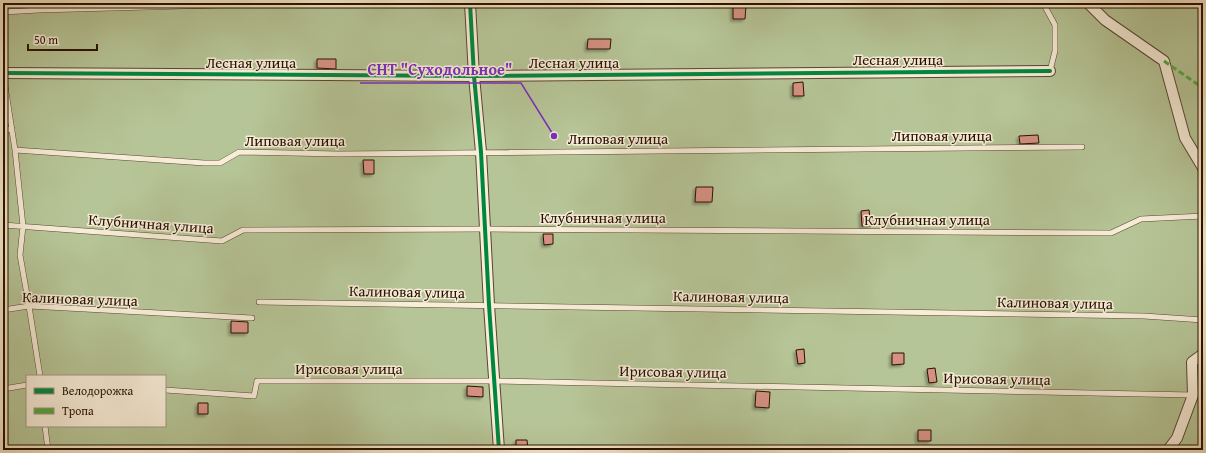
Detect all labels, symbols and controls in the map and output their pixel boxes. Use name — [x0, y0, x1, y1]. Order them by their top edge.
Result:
scale bar — [28, 26, 97, 52]
text: 50 m — [34, 31, 58, 48]
street label: Лесная улица — [853, 49, 944, 70]
street label: Лесная улица — [206, 52, 297, 73]
street label: Лесная улица — [529, 52, 620, 73]
callout: СНТ "Суходольное" — [360, 55, 521, 83]
text: СНТ "Суходольное" — [367, 57, 513, 81]
street label: Липовая улица — [892, 125, 993, 146]
street label: Липовая улица — [568, 128, 669, 149]
street label: Липовая улица — [245, 130, 346, 151]
street label: Клубничная улица — [540, 207, 667, 228]
street label: Клубничная улица — [88, 209, 215, 238]
street label: Клубничная улица — [864, 209, 991, 230]
street label: Калиновая улица — [349, 280, 466, 303]
street label: Калиновая улица — [673, 285, 790, 308]
street label: Калиновая улица — [22, 286, 139, 311]
street label: Калиновая улица — [997, 291, 1114, 314]
street label: Ирисовая улица — [295, 358, 403, 379]
street label: Ирисовая улица — [619, 360, 728, 383]
street label: Ирисовая улица — [943, 367, 1052, 390]
legend — [26, 375, 166, 427]
text: Велодорожка — [62, 382, 133, 399]
text: Тропа — [62, 402, 94, 419]

